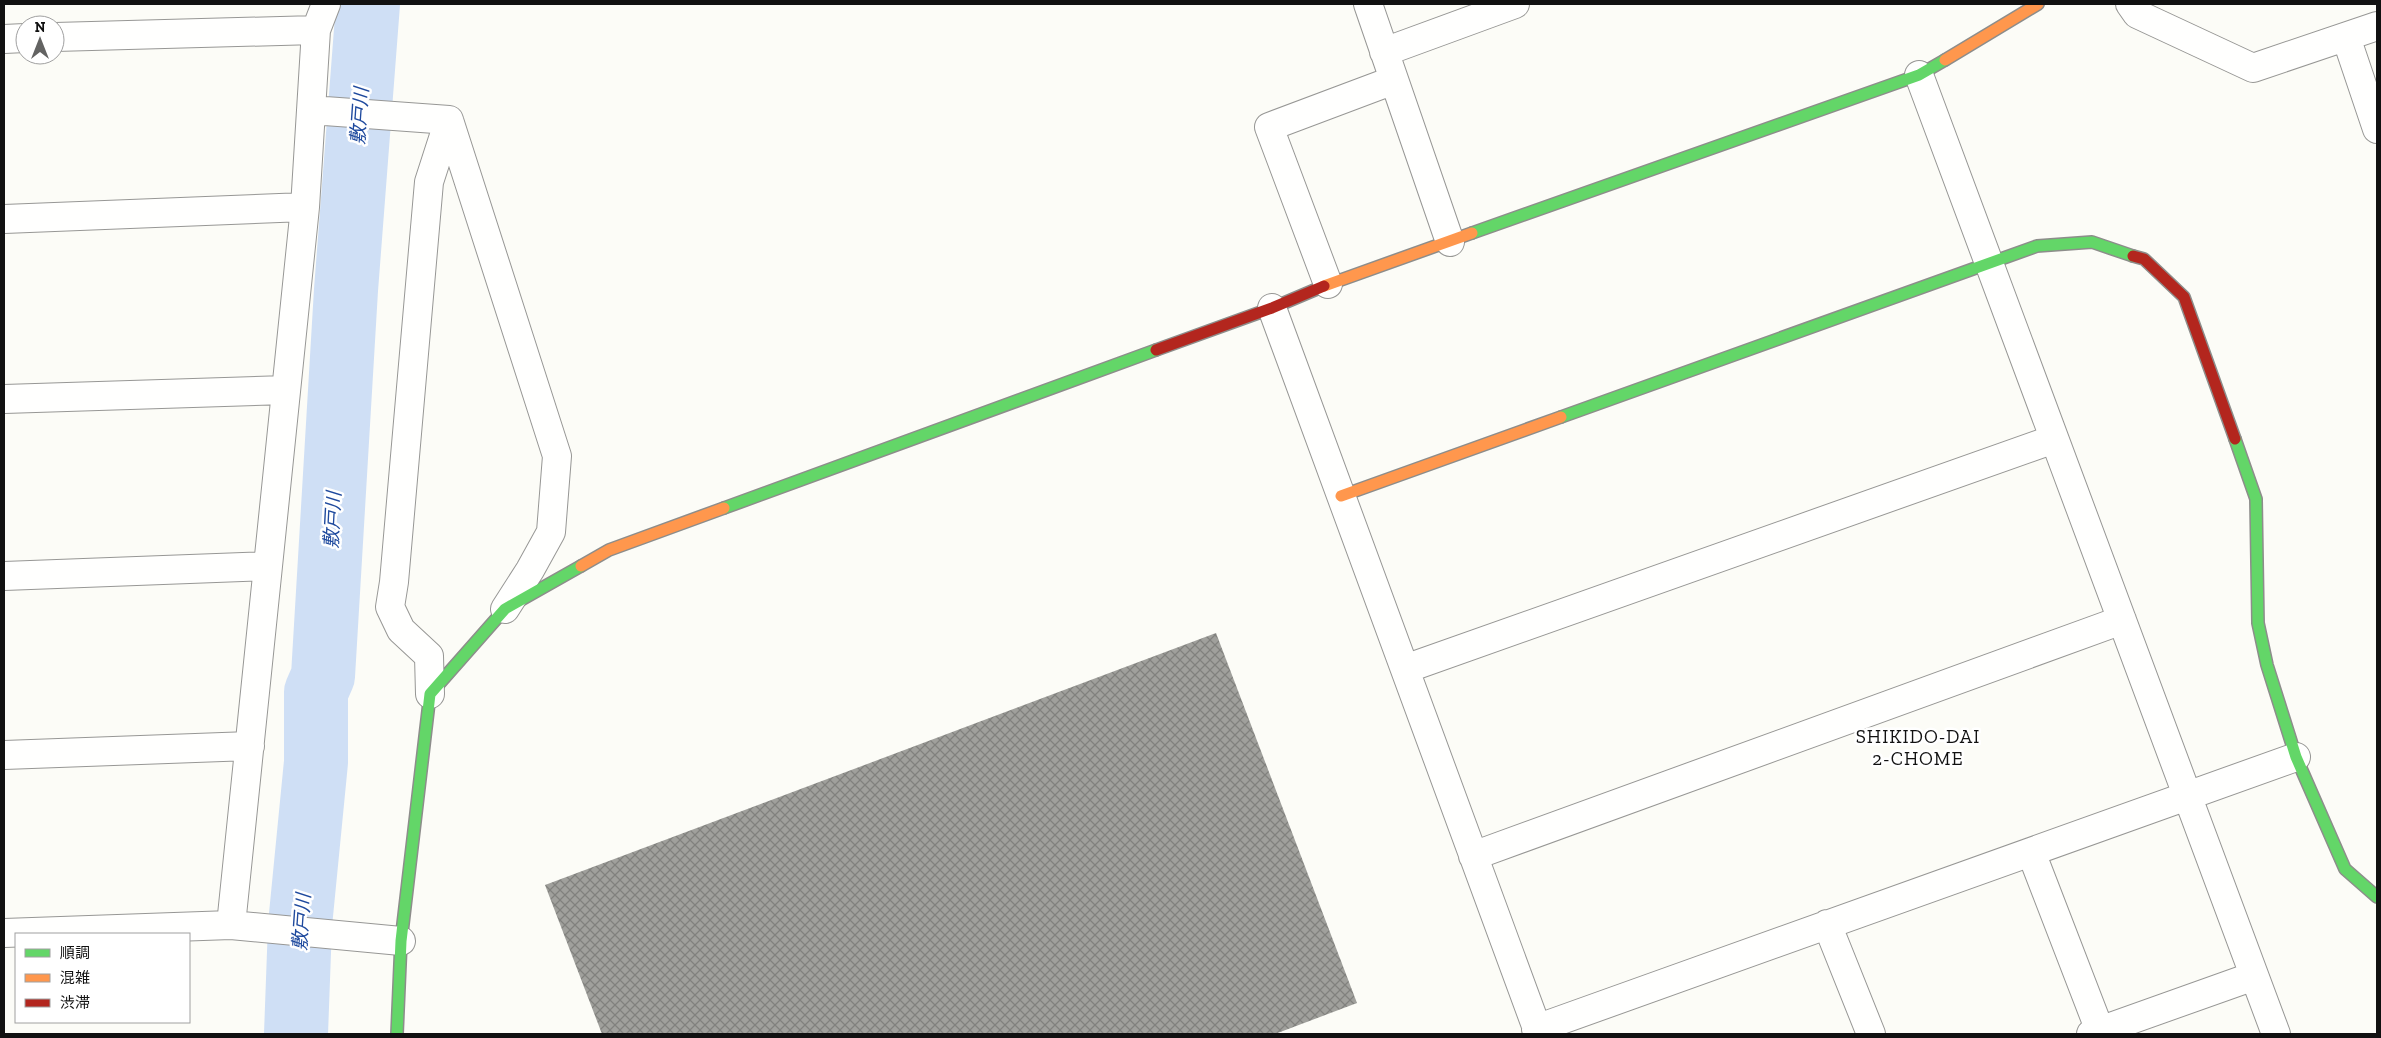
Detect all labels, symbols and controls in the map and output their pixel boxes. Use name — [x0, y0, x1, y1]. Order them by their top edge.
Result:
north arrow — [15, 15, 65, 65]
text: N — [35, 19, 46, 36]
water label: 敷戸川 — [346, 85, 373, 145]
water label: 敷戸川 — [320, 489, 346, 549]
district label: SHIKIDO-DAI 2-CHOME — [1856, 725, 1980, 770]
water label: 敷戸川 — [288, 891, 315, 951]
legend — [15, 933, 190, 1023]
text: 順調 — [60, 944, 90, 962]
text: 混雑 — [60, 969, 90, 987]
text: 渋滞 — [60, 994, 90, 1012]

